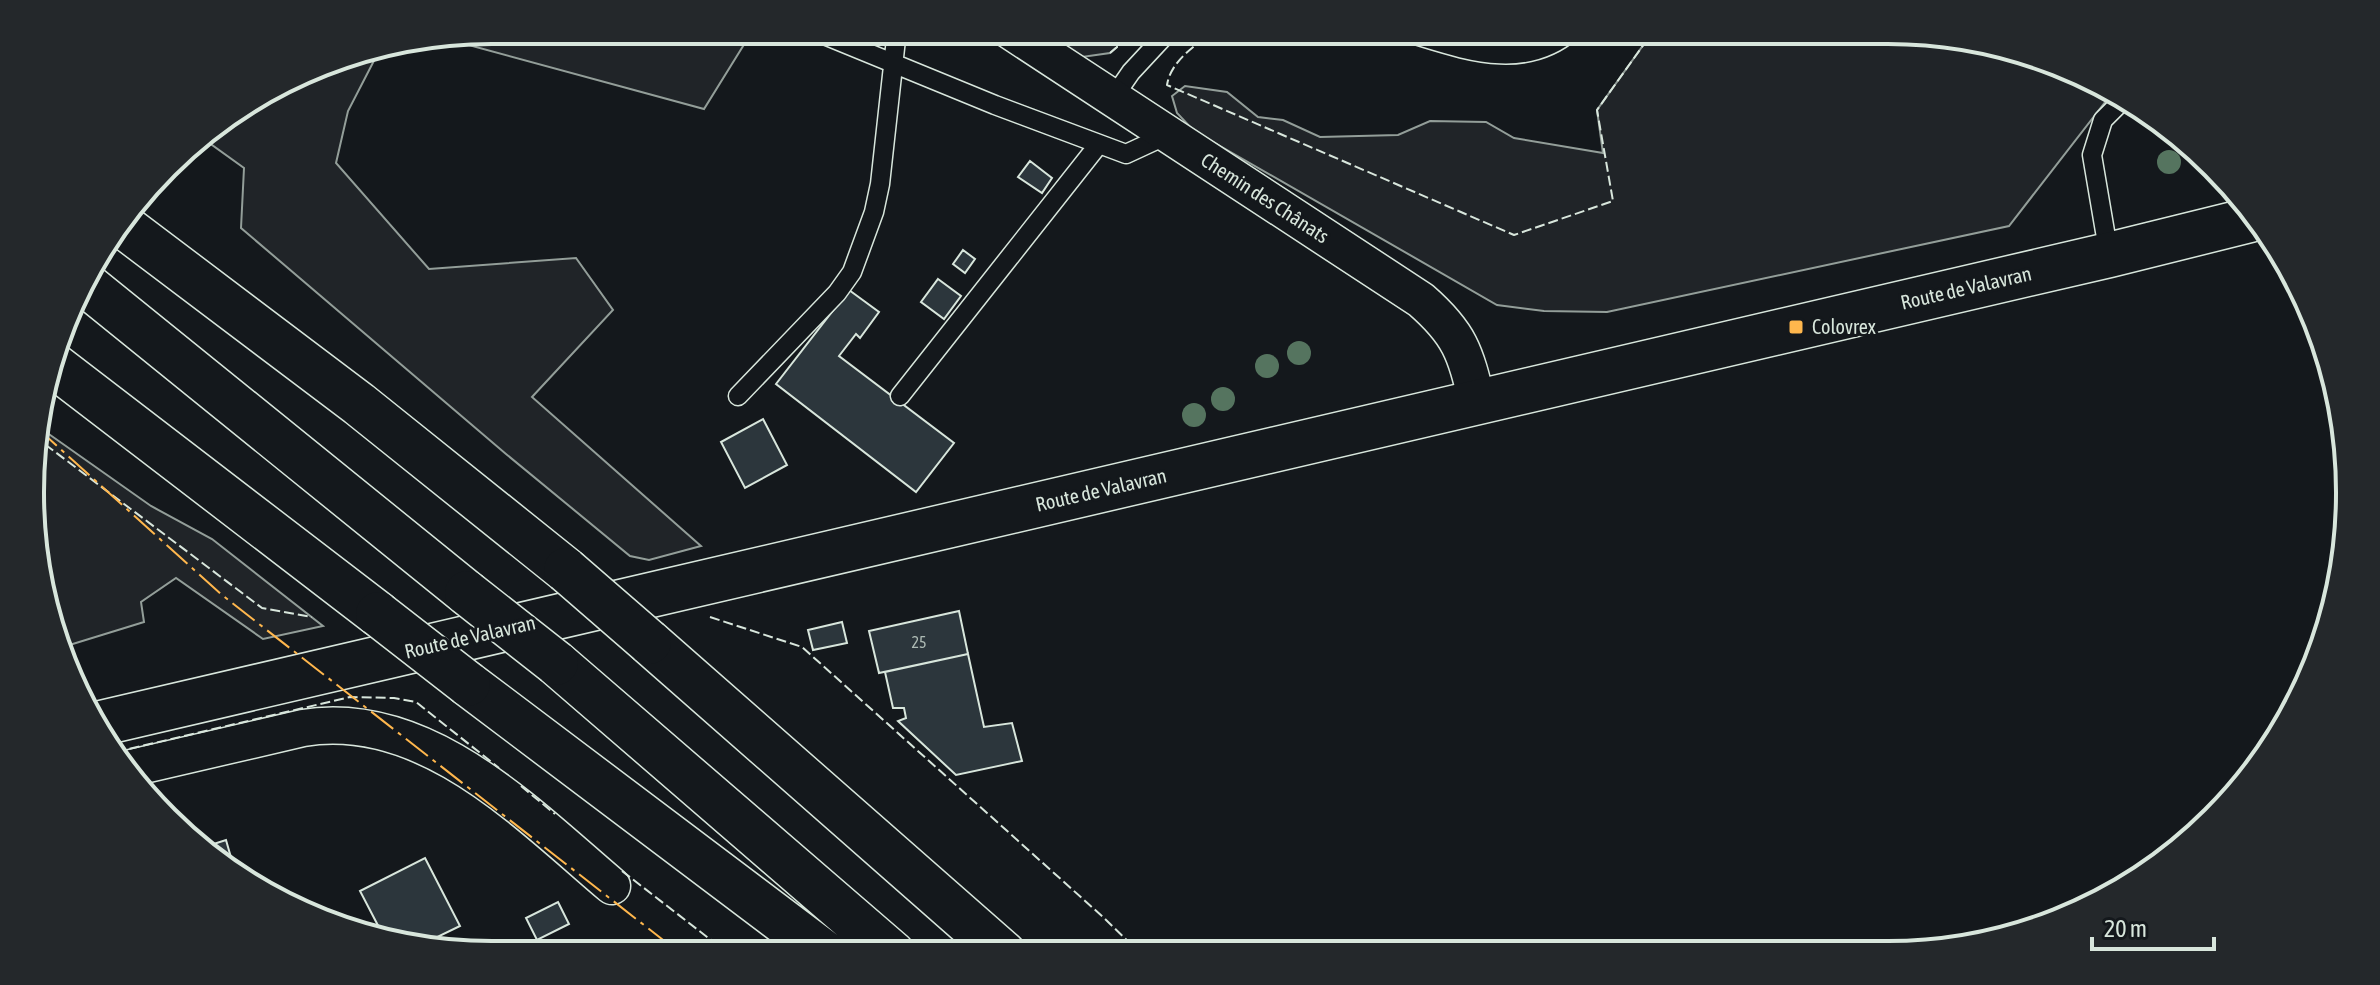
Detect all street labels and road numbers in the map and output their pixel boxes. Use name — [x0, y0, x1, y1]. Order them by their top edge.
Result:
street label: Chemin des Chânats — [1197, 148, 1333, 247]
street label: Route de Valavran — [1898, 261, 2034, 314]
street label: Route de Valavran — [1033, 463, 1169, 516]
street label: Route de Valavran — [402, 610, 538, 663]

